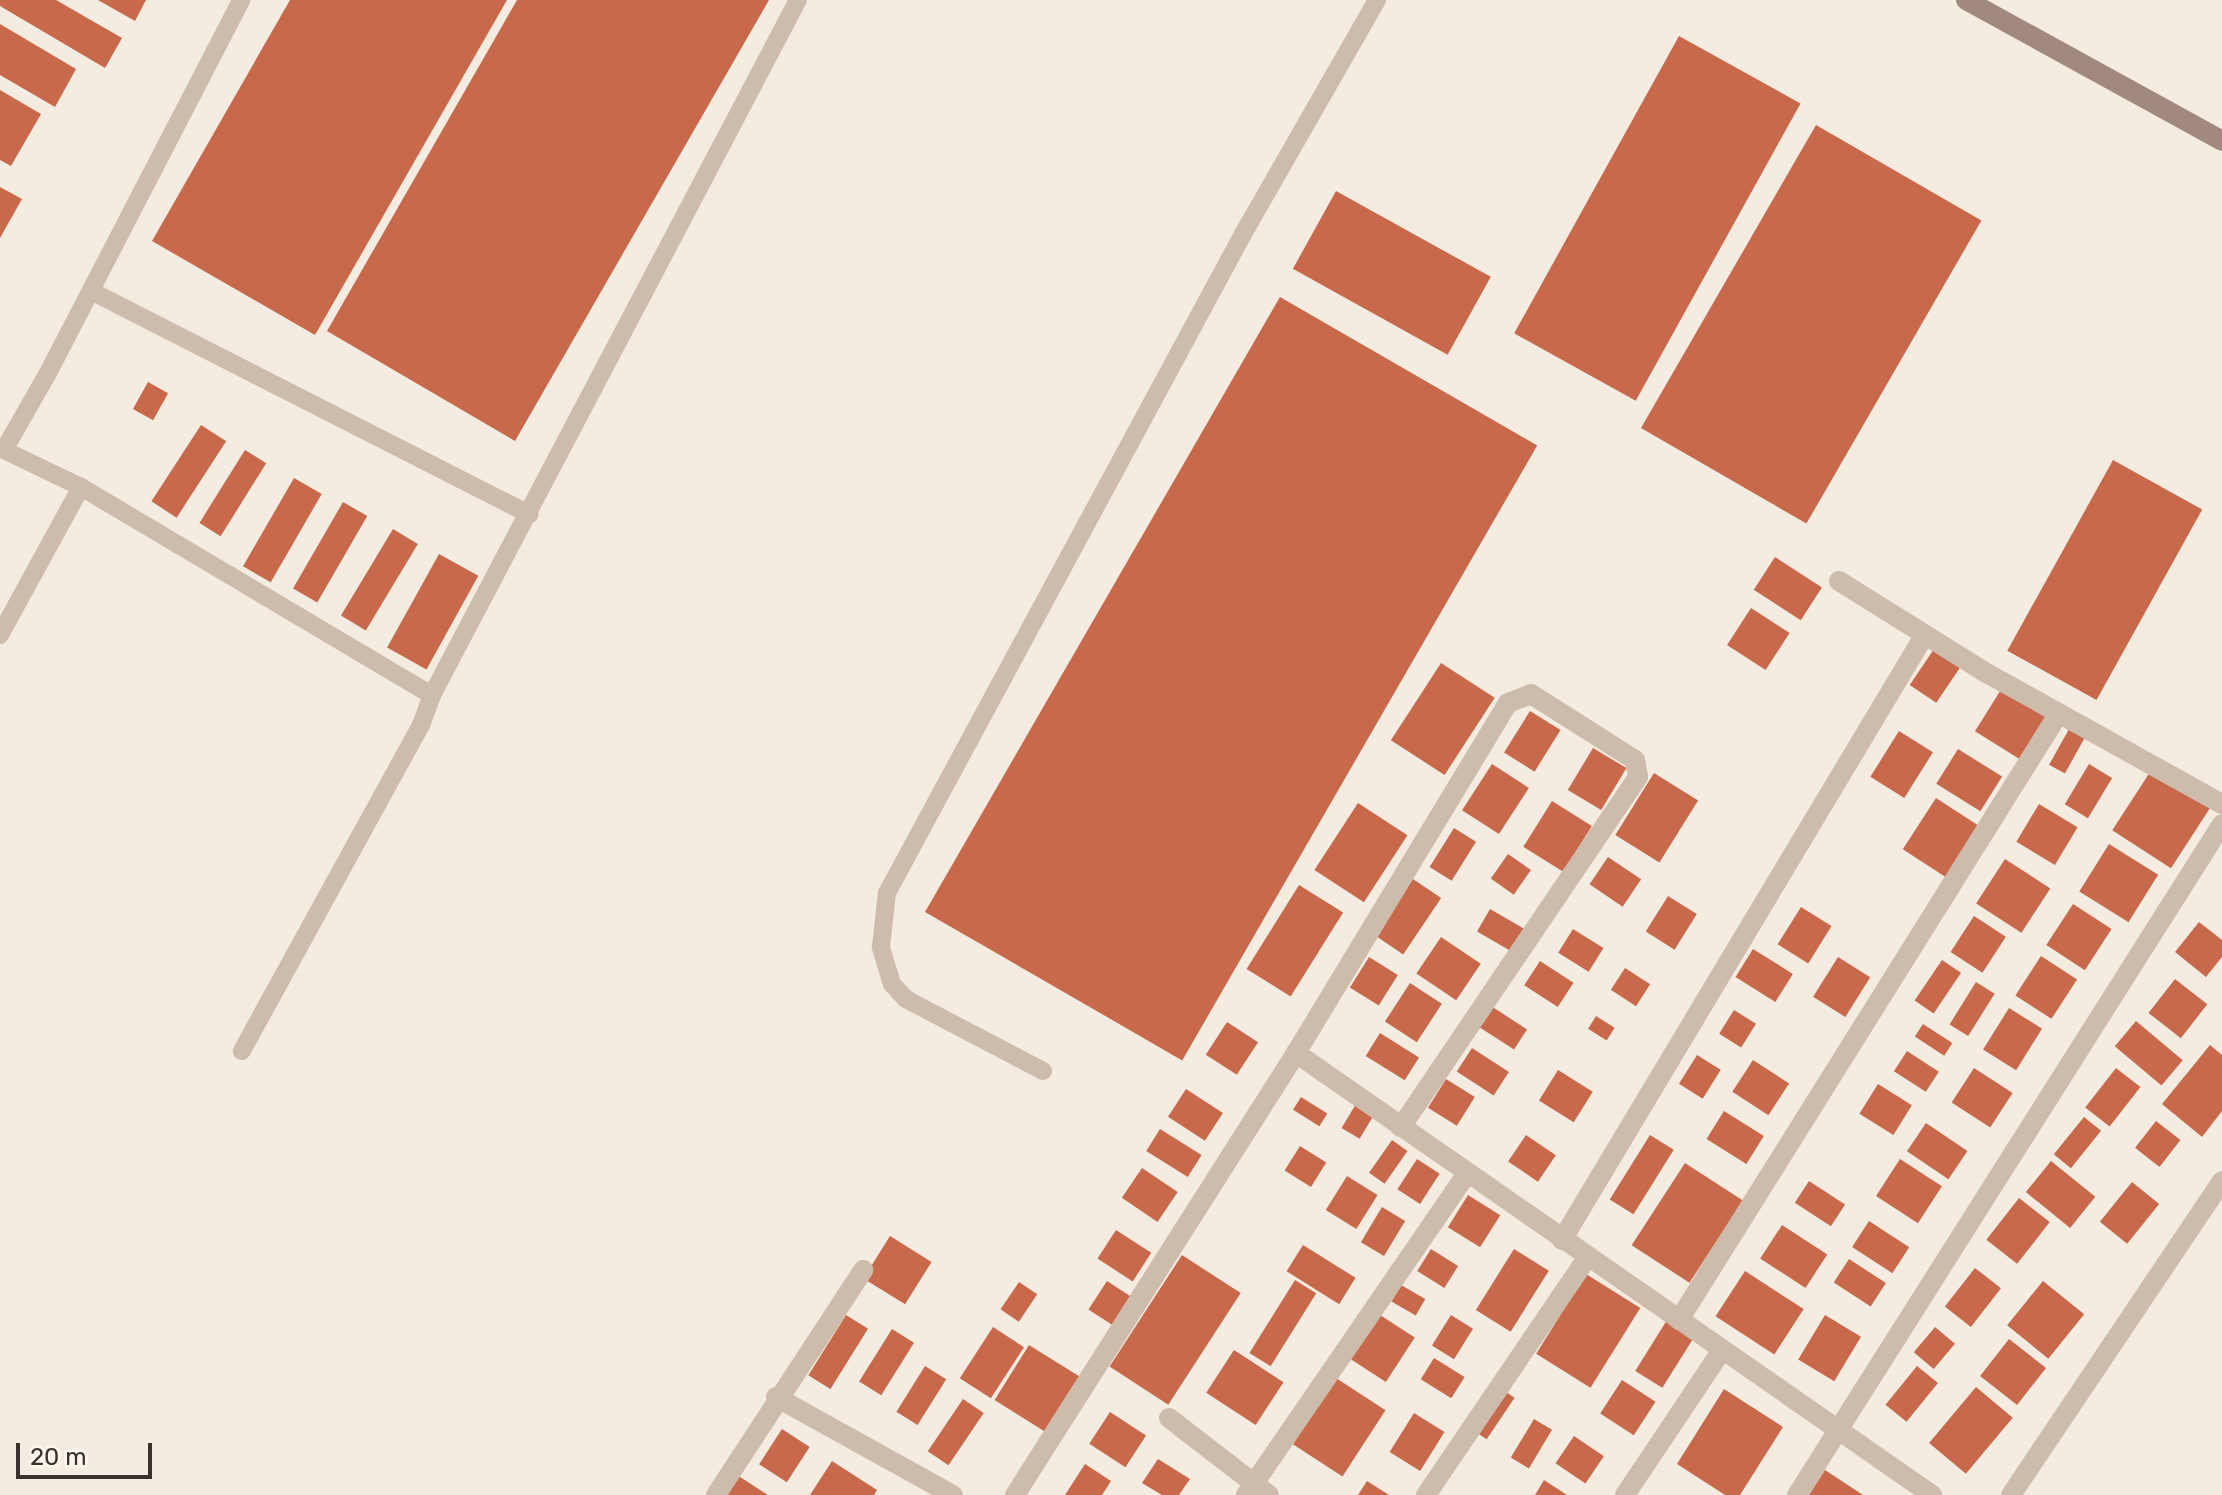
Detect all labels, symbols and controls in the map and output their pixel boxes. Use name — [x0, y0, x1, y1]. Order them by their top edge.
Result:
scale bar — [20, 1427, 156, 1477]
text: 20 m — [30, 1443, 87, 1471]

